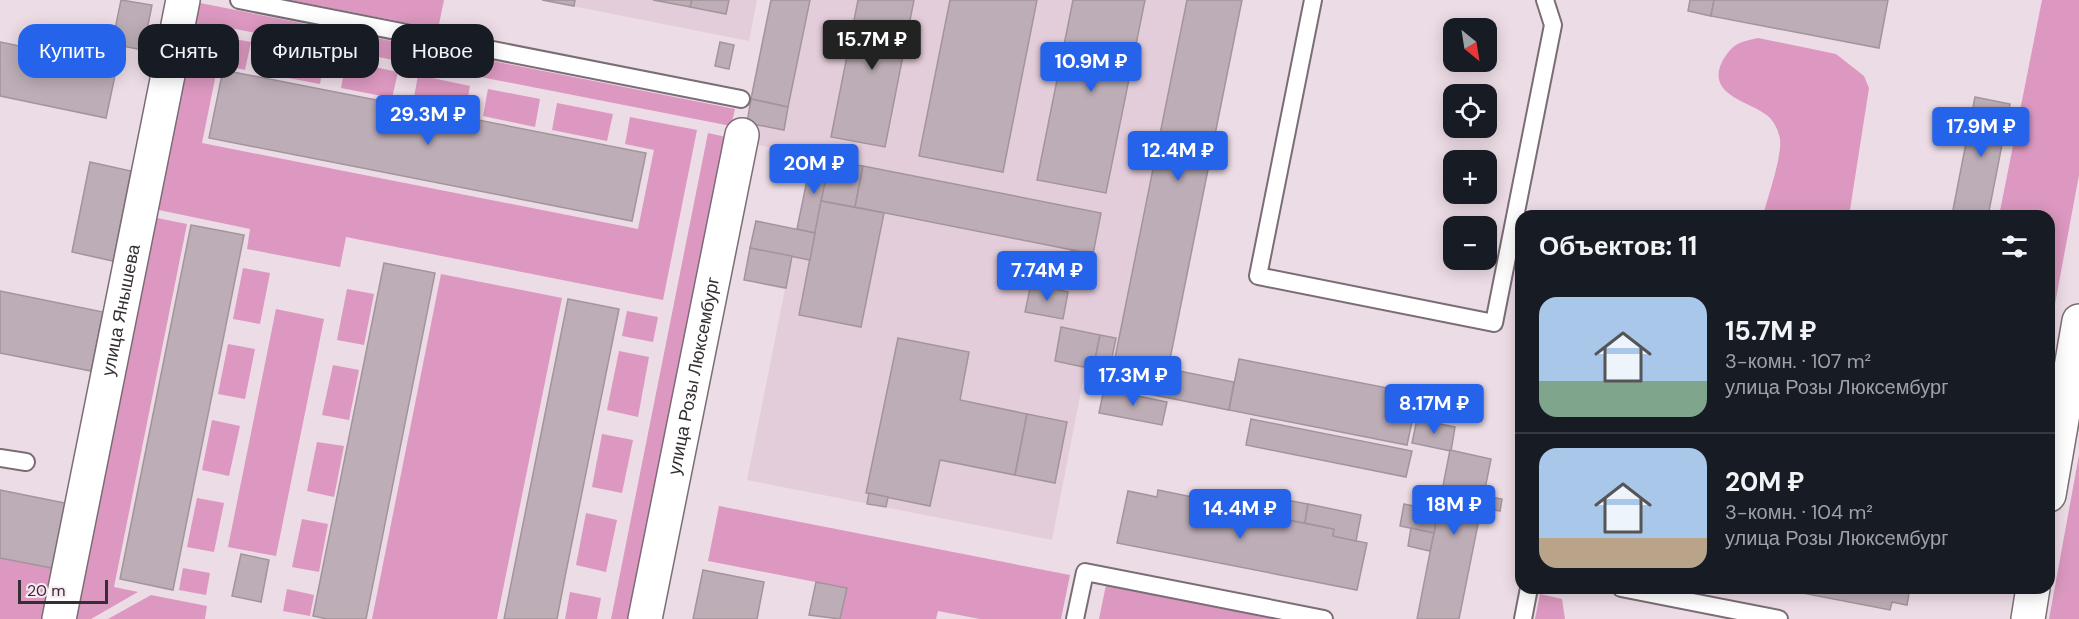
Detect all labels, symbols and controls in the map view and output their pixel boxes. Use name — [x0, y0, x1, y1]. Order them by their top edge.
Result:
north arrow — [1443, 18, 1497, 72]
map controls — [1443, 18, 1497, 270]
pin: 15.7M ₽ — [817, 20, 927, 71]
chip: Купить — [18, 24, 126, 78]
chip: Снять — [138, 24, 239, 78]
chip: Фильтры — [251, 24, 379, 78]
chip: Новое — [391, 24, 494, 78]
text: 15.7M ₽ — [837, 26, 907, 52]
pin: 10.9M ₽ — [1036, 42, 1146, 93]
text: 10.9M ₽ — [1054, 48, 1128, 74]
button: locate — [1443, 84, 1497, 138]
pin: 29.3M ₽ — [373, 95, 483, 146]
text: 29.3M ₽ — [390, 101, 466, 127]
pin: 17.9M ₽ — [1926, 107, 2036, 158]
text: 17.9M ₽ — [1946, 113, 2016, 139]
pin: 12.4M ₽ — [1123, 131, 1233, 182]
text: 12.4M ₽ — [1142, 137, 1214, 163]
pin: 20M ₽ — [772, 144, 856, 195]
text: 20M ₽ — [783, 150, 845, 176]
button: + — [1443, 150, 1497, 204]
button: − — [1443, 216, 1497, 270]
text: Объектов: 11 — [1539, 229, 1697, 263]
icon: filters — [1998, 230, 2031, 263]
street label: улица Янышева — [96, 241, 146, 378]
pin: 7.74M ₽ — [992, 251, 1102, 302]
text: 7.74M ₽ — [1011, 257, 1083, 283]
street label: улица Розы Люксембург — [662, 274, 725, 477]
text: 15.7M ₽ — [1725, 314, 1817, 348]
icon: home — [1587, 321, 1659, 393]
text: 3-комн. · 107 m² — [1725, 348, 1871, 374]
pin: 17.3M ₽ — [1078, 356, 1188, 407]
text: 17.3M ₽ — [1098, 362, 1168, 388]
text: улица Розы Люксембург — [1725, 374, 1948, 400]
pin: 8.17M ₽ — [1379, 384, 1489, 435]
text: 8.17M ₽ — [1399, 390, 1469, 416]
text: 20M ₽ — [1725, 465, 1804, 499]
icon: home — [1587, 472, 1659, 544]
pin: 18M ₽ — [1412, 485, 1496, 536]
pin: 14.4M ₽ — [1185, 489, 1295, 540]
text: 18M ₽ — [1426, 491, 1482, 517]
text: 14.4M ₽ — [1203, 495, 1277, 521]
text: 3-комн. · 104 m² — [1725, 499, 1873, 525]
text: улица Розы Люксембург — [1725, 525, 1948, 551]
scale bar — [18, 577, 108, 604]
text: 20 m — [27, 580, 66, 601]

